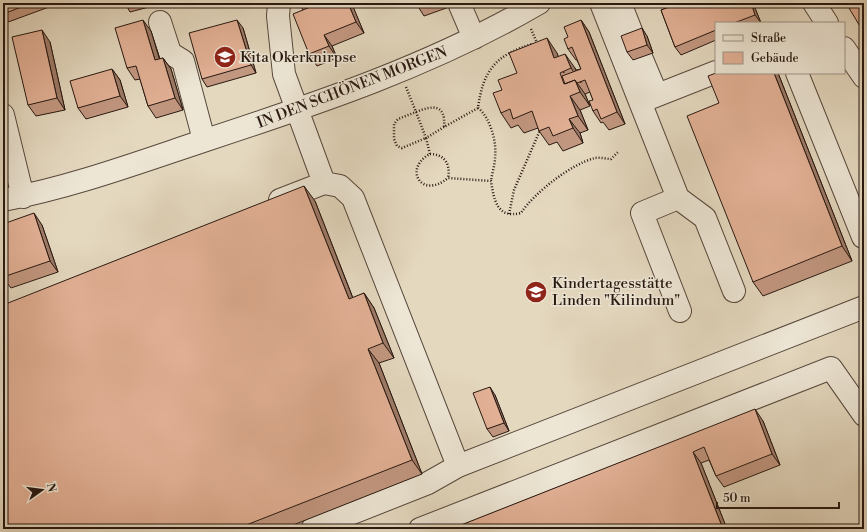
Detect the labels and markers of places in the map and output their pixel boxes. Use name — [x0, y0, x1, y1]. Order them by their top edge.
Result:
school or university icon: Kita Okerknirpse — [212, 44, 238, 70]
place label: Kita Okerknirpse — [240, 48, 357, 67]
place label: Kindertagesstätte Linden "Kilindum" — [552, 274, 680, 310]
school or university icon: Kindertagesstätte Linden "Kilindum" — [523, 279, 549, 305]

